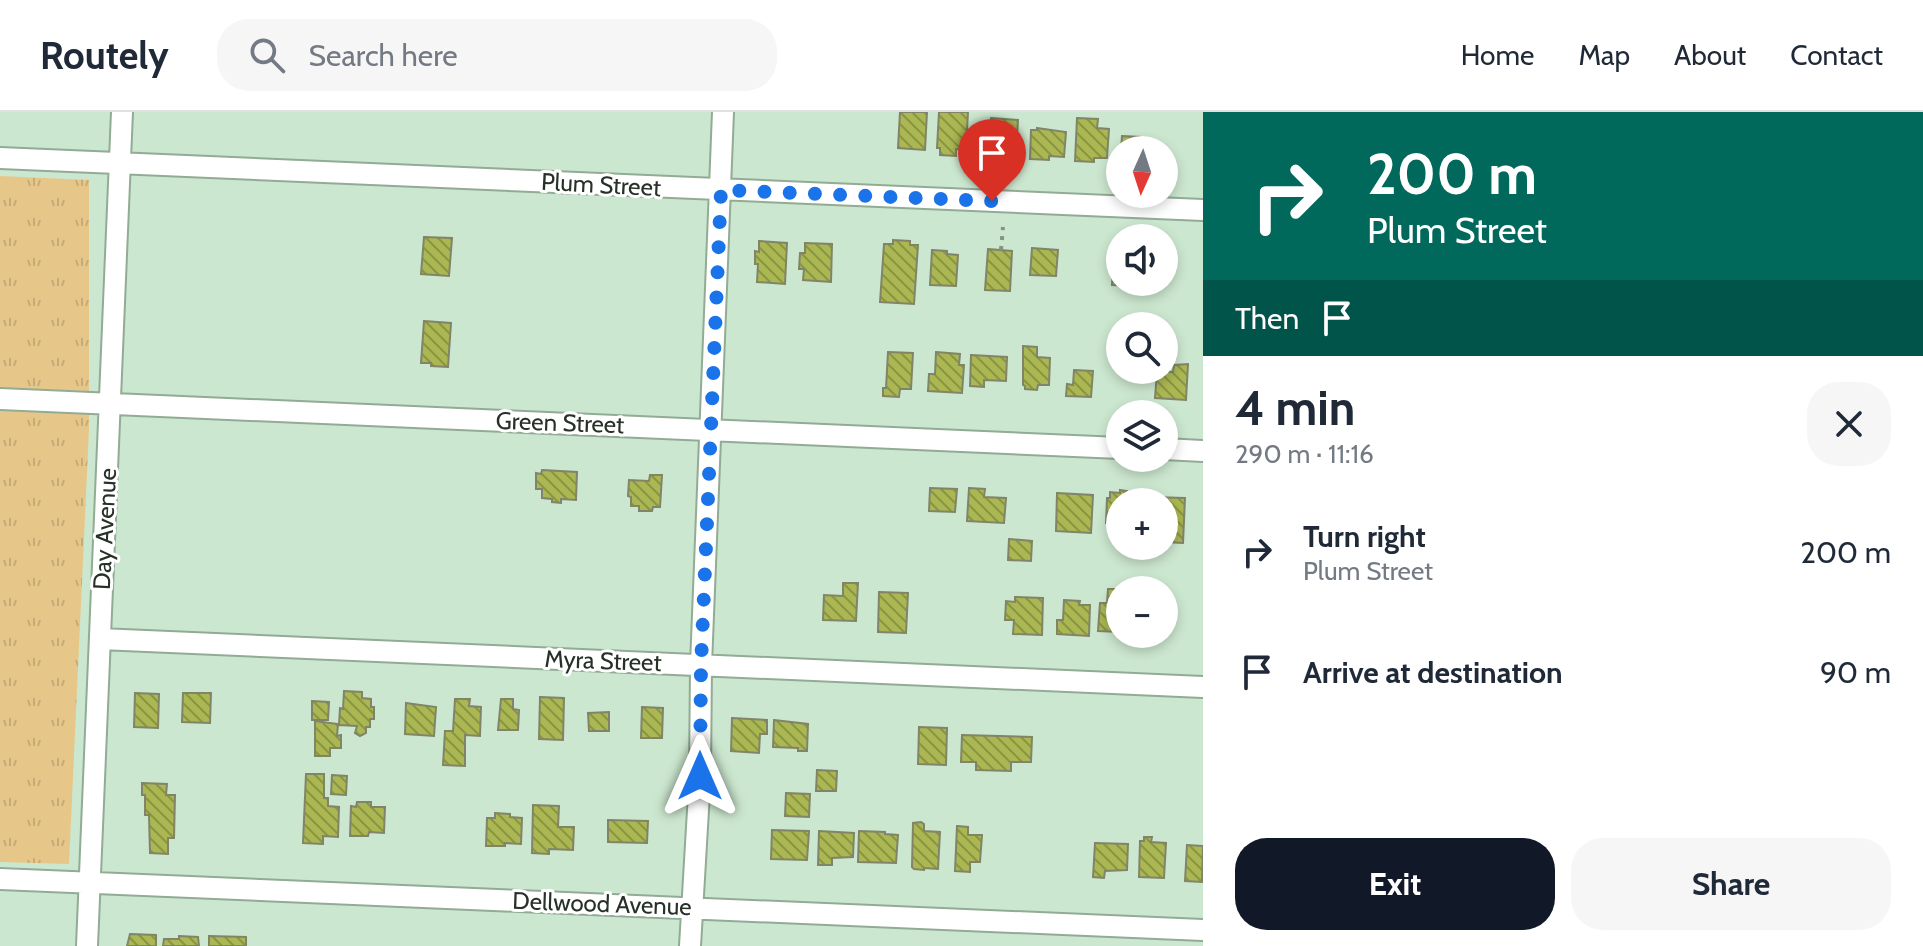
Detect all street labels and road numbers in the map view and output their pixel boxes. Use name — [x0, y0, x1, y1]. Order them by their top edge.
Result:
street label: Plum Street — [540, 167, 662, 202]
street label: Green Street — [495, 406, 625, 439]
street label: Day Avenue — [87, 467, 122, 591]
street label: Myra Street — [544, 644, 662, 677]
street label: Dellwood Avenue — [512, 886, 692, 921]

